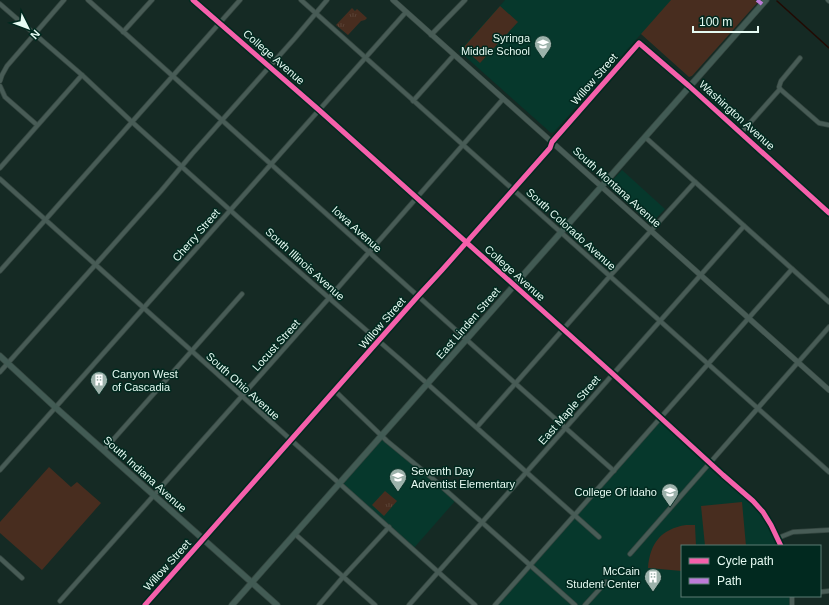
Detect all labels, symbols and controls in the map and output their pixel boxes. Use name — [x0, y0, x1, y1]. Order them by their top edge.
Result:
north arrow — [8, 8, 48, 48]
scale bar — [693, 8, 758, 34]
text: 100 m — [699, 15, 732, 29]
street label: College Avenue — [241, 27, 307, 87]
text: N — [28, 28, 43, 42]
place label: Syringa Middle School — [461, 32, 531, 57]
school or university icon: Syringa Middle School — [533, 34, 553, 59]
street label: Willow Street — [568, 51, 620, 107]
street label: Washington Avenue — [697, 78, 777, 152]
street label: South Montana Avenue — [571, 144, 663, 230]
street label: South Colorado Avenue — [524, 186, 618, 272]
street label: Iowa Avenue — [330, 204, 384, 254]
street label: Cherry Street — [170, 206, 222, 264]
street label: South Illinois Avenue — [263, 225, 347, 303]
street label: College Avenue — [482, 243, 548, 303]
street label: East Linden Street — [434, 285, 502, 361]
street label: Willow Street — [356, 295, 408, 351]
street label: Locust Street — [250, 317, 302, 373]
street label: South Ohio Avenue — [204, 350, 282, 422]
place label: Canyon West of Cascadia — [112, 368, 178, 393]
building icon: Canyon West of Cascadia — [89, 370, 109, 395]
street label: East Maple Street — [536, 373, 602, 447]
street label: South Indiana Avenue — [101, 434, 189, 514]
place label: Seventh Day Adventist Elementary — [411, 465, 515, 490]
school or university icon: Seventh Day Adventist Elementary — [388, 467, 408, 492]
school or university icon: College Of Idaho — [660, 482, 680, 507]
place label: College Of Idaho — [574, 486, 657, 498]
street label: Willow Street — [141, 537, 193, 593]
legend — [681, 545, 821, 597]
text: Cycle path — [717, 554, 774, 568]
place label: McCain Student Center — [566, 565, 640, 590]
building icon: McCain Student Center — [643, 567, 663, 592]
text: Path — [717, 574, 742, 588]

